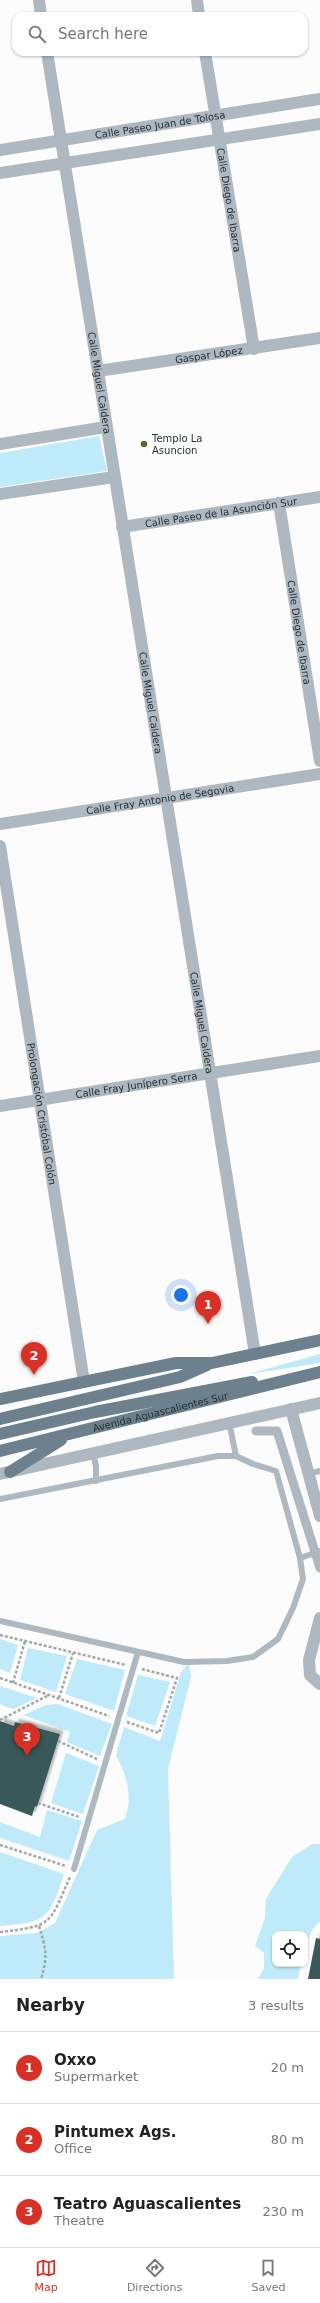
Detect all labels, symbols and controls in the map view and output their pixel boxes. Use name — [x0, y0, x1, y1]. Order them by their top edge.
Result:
search box — [12, 12, 308, 56]
icon: search — [26, 23, 48, 45]
text: Search here — [58, 25, 148, 43]
street label: Calle Paseo Juan de Tolosa — [94, 109, 226, 140]
street label: Calle Diego de Ibarra — [215, 147, 243, 253]
street label: Calle Miguel Caldera — [86, 331, 113, 435]
street label: Gaspar López — [174, 344, 243, 365]
place label: Templo La Asuncion — [151, 433, 202, 456]
marker: Templo La Asuncion — [139, 439, 149, 449]
street label: Calle Paseo de la Asunción Sur — [144, 495, 299, 529]
street label: Calle Diego de Ibarra — [286, 579, 313, 685]
street label: Calle Miguel Caldera — [137, 651, 165, 754]
street label: Calle Fray Antonio de Segovia — [85, 782, 235, 816]
street label: Calle Miguel Caldera — [189, 971, 216, 1074]
street label: Prolongación Cristóbal Colón — [25, 1042, 59, 1185]
street label: Calle Fray Junípero Serra — [75, 1070, 198, 1100]
your location — [171, 1285, 191, 1305]
pin: 1 — [195, 1291, 221, 1324]
pin: 2 — [21, 1342, 47, 1375]
street label: Avenida Aguascalientes Sur — [91, 1389, 230, 1433]
pin: 3 — [14, 1723, 40, 1756]
map controls — [272, 1931, 308, 1967]
button: locate — [272, 1931, 308, 1967]
text: Nearby — [16, 1995, 85, 2015]
text: 3 results — [248, 1998, 304, 2013]
text: Oxxo — [54, 2051, 96, 2069]
text: 1 — [24, 2060, 34, 2075]
text: 20 m — [271, 2060, 304, 2075]
text: Supermarket — [54, 2069, 138, 2084]
text: Pintumex Ags. — [54, 2123, 176, 2141]
text: 2 — [24, 2132, 34, 2147]
text: 80 m — [271, 2132, 304, 2147]
text: Office — [54, 2141, 92, 2156]
text: Teatro Aguascalientes — [54, 2195, 241, 2213]
text: 3 — [24, 2204, 34, 2219]
text: 230 m — [262, 2204, 304, 2219]
text: Theatre — [54, 2213, 104, 2228]
tab: Map — [35, 2257, 58, 2294]
tab: Directions — [127, 2257, 182, 2294]
tab: Saved — [251, 2257, 285, 2294]

